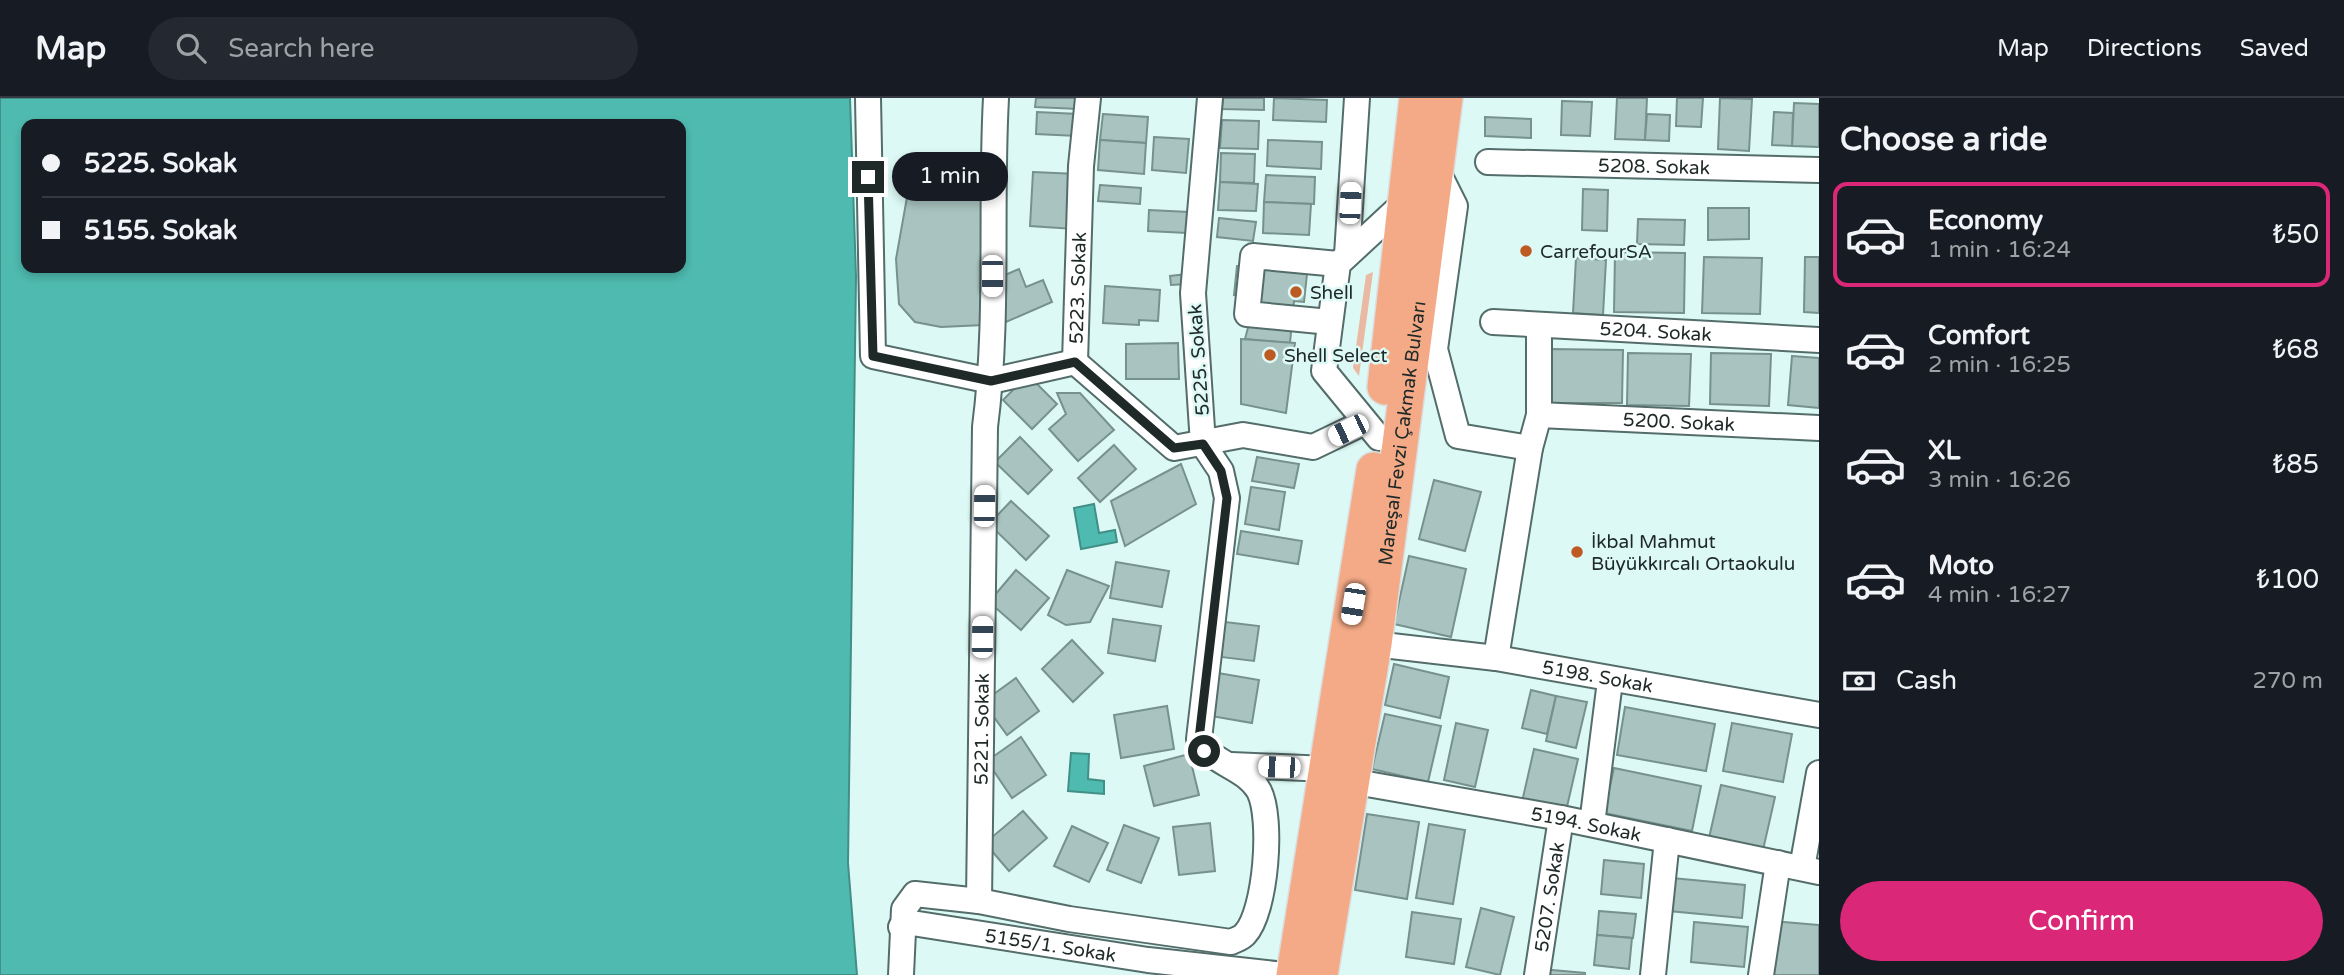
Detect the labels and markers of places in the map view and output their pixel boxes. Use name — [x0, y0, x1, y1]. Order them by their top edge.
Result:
place label: CarrefourSA — [1540, 241, 1652, 263]
marker: CarrefourSA — [1518, 243, 1534, 259]
place label: Shell — [1310, 282, 1353, 304]
marker: Shell — [1288, 284, 1304, 300]
place label: Shell Select — [1284, 345, 1388, 367]
marker: Shell Select — [1262, 347, 1278, 363]
place label: İkbal Mahmut Büyükkırcalı Ortaokulu — [1591, 531, 1795, 575]
marker: İkbal Mahmut Büyükkırcalı Ortaokulu — [1569, 544, 1585, 560]

